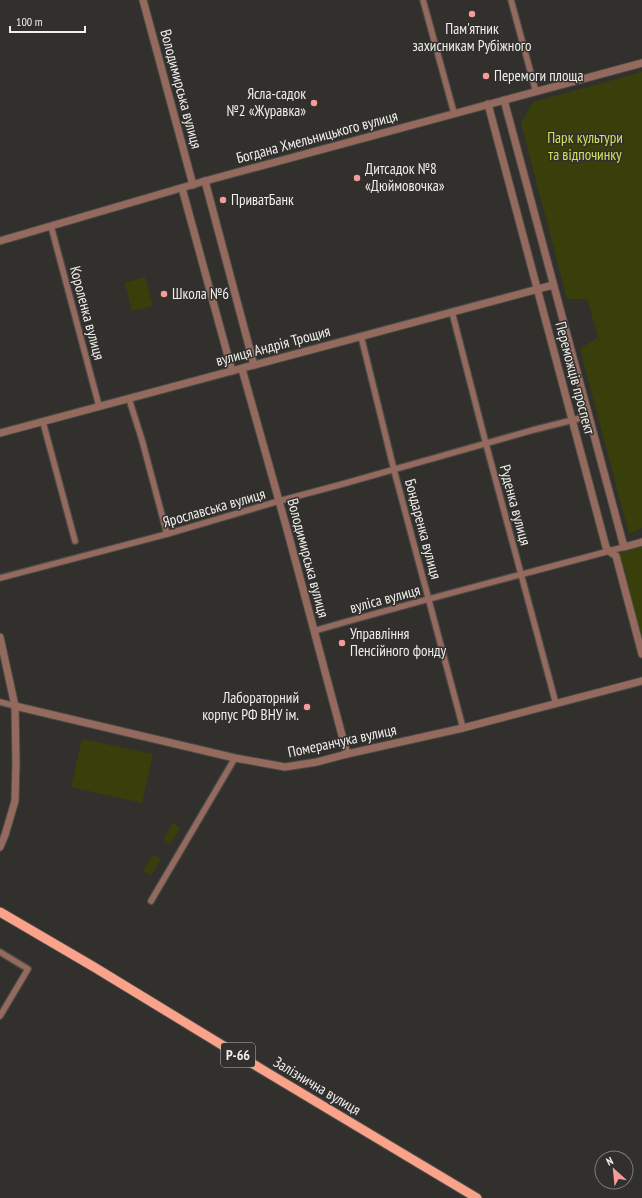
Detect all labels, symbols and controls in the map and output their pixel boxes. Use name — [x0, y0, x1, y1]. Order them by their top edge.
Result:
scale bar — [10, 8, 85, 34]
marker: Пам'ятник захисникам Рубіжного — [467, 9, 477, 19]
text: 100 m — [16, 14, 43, 29]
place label: Пам'ятник захисникам Рубіжного — [412, 19, 532, 55]
street label: Володимирська вулиця — [156, 27, 207, 151]
place label: Перемоги площа — [494, 66, 584, 85]
marker: Перемоги площа — [481, 71, 491, 81]
place label: Ясла-садок №2 «Журавка» — [226, 84, 306, 120]
marker: Ясла-садок №2 «Журавка» — [309, 98, 319, 108]
street label: Богдана Хмельницького вулиця — [234, 106, 400, 167]
park label: Парк культури та відпочинку — [547, 128, 623, 164]
place label: Дитсадок №8 «Дюймовочка» — [365, 159, 445, 195]
marker: Дитсадок №8 «Дюймовочка» — [352, 173, 362, 183]
place label: ПриватБанк — [231, 190, 294, 209]
marker: ПриватБанк — [218, 195, 228, 205]
street label: Короленка вулиця — [66, 264, 109, 362]
place label: Школа №6 — [172, 284, 229, 303]
marker: Школа №6 — [159, 289, 169, 299]
street label: Переможців проспект — [551, 319, 600, 437]
street label: вулиця Андрія Трощия — [213, 321, 332, 370]
street label: Руденка вулиця — [496, 462, 535, 548]
street label: Бондаренка вулиця — [401, 477, 446, 581]
street label: Ярославська вулиця — [160, 484, 268, 531]
street label: Володимирська вулиця — [283, 496, 334, 620]
street label: вуліса вулиця — [348, 580, 422, 617]
place label: Управління Пенсійного фонду — [350, 624, 447, 660]
marker: Управління Пенсійного фонду — [337, 638, 347, 648]
place label: Лабораторний корпус РФ ВНУ ім. — [202, 688, 299, 724]
marker: Лабораторний корпус РФ ВНУ ім. — [302, 702, 312, 712]
street label: Померанчука вулиця — [286, 720, 398, 761]
road number: Р-66 — [221, 1043, 255, 1067]
street label: Залізнична вулиця — [270, 1052, 365, 1119]
north arrow — [594, 1150, 634, 1190]
text: N — [604, 1153, 615, 1169]

